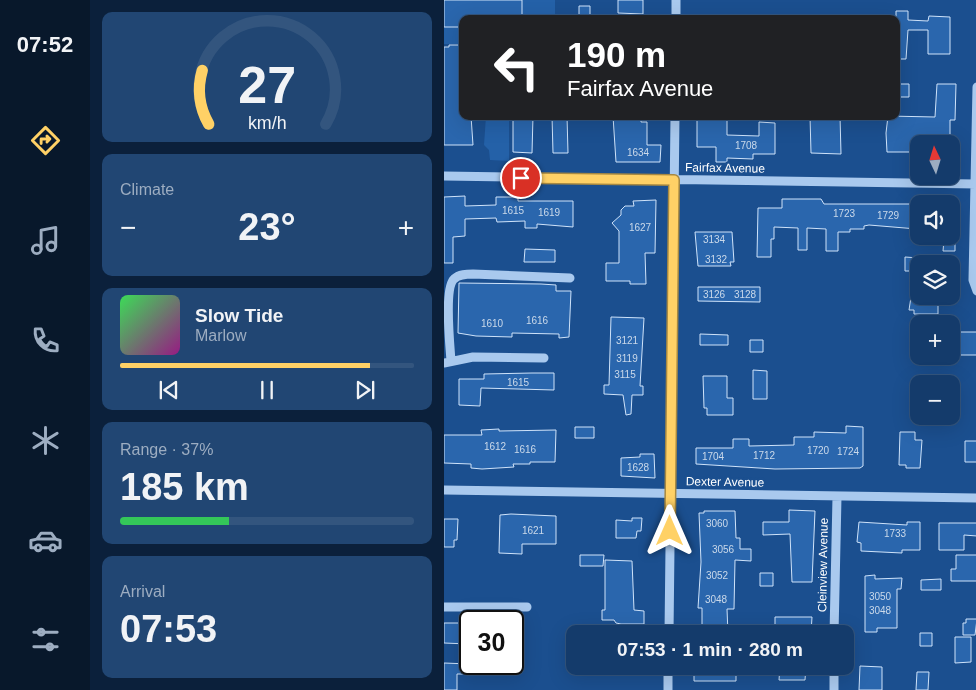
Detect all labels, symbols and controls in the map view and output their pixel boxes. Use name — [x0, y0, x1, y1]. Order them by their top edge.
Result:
text: 07:52 — [17, 32, 73, 57]
icon: left — [484, 35, 549, 100]
text: 190 m — [567, 35, 666, 74]
text: 27 — [238, 56, 296, 114]
text: Fairfax Avenue — [567, 76, 713, 101]
text: km/h — [248, 113, 286, 133]
icon: directions — [28, 123, 63, 158]
north arrow — [910, 135, 960, 185]
map controls — [910, 135, 960, 425]
house number: 1708 — [735, 140, 758, 151]
house number: 1634 — [627, 147, 650, 158]
pin — [500, 157, 542, 199]
street label: Fairfax Avenue — [685, 160, 765, 176]
icon: arrive — [507, 164, 535, 192]
text: Climate — [120, 181, 174, 198]
button: sound — [910, 195, 960, 245]
house number: 1615 — [502, 205, 525, 216]
text: 23° — [238, 206, 296, 248]
house number: 1619 — [538, 207, 561, 218]
house number: 1723 — [833, 208, 856, 219]
house number: 1729 — [877, 210, 900, 221]
text: − — [120, 212, 136, 243]
text: + — [398, 212, 414, 243]
house number: 1627 — [629, 222, 652, 233]
icon: music — [28, 223, 63, 258]
house number: 3134 — [703, 234, 726, 245]
house number: 3132 — [705, 254, 728, 265]
button: layers — [910, 255, 960, 305]
house number: 3126 — [703, 289, 726, 300]
house number: 3128 — [734, 289, 757, 300]
text: Slow Tide — [195, 305, 283, 326]
house number: 1616 — [526, 315, 549, 326]
button: + — [910, 315, 960, 365]
house number: 1610 — [481, 318, 504, 329]
icon: phone — [28, 323, 63, 358]
text: Marlow — [195, 327, 247, 344]
house number: 3121 — [616, 335, 639, 346]
house number: 3119 — [616, 353, 638, 364]
house number: 3115 — [614, 369, 636, 380]
button: − — [910, 375, 960, 425]
icon: previous — [155, 376, 183, 404]
icon: pause — [253, 376, 281, 404]
icon: next — [351, 376, 379, 404]
house number: 1615 — [507, 377, 530, 388]
icon: climate — [28, 423, 63, 458]
text: Range · 37% — [120, 441, 213, 458]
house number: 1612 — [484, 441, 507, 452]
house number: 1616 — [514, 444, 537, 455]
house number: 1720 — [807, 445, 830, 456]
house number: 1724 — [837, 446, 860, 457]
house number: 1712 — [753, 450, 776, 461]
house number: 1704 — [702, 451, 725, 462]
house number: 1628 — [627, 462, 650, 473]
text: 185 km — [120, 466, 249, 508]
street label: Dexter Avenue — [686, 474, 765, 490]
position arrow — [643, 504, 695, 556]
street label: Cleinview Avenue — [815, 517, 831, 612]
house number: 3060 — [706, 518, 729, 529]
icon: car — [28, 523, 63, 558]
house number: 1621 — [522, 525, 545, 536]
house number: 1733 — [884, 528, 907, 539]
house number: 3056 — [712, 544, 735, 555]
house number: 3052 — [706, 570, 729, 581]
text: Arrival — [120, 583, 165, 600]
house number: 3050 — [869, 591, 892, 602]
house number: 3048 — [705, 594, 728, 605]
house number: 3048 — [869, 605, 892, 616]
text: 07:53 — [120, 608, 217, 650]
speed limit sign: 30 — [459, 610, 524, 675]
icon: filters — [28, 622, 63, 657]
text: 07:53 · 1 min · 280 m — [617, 639, 803, 660]

